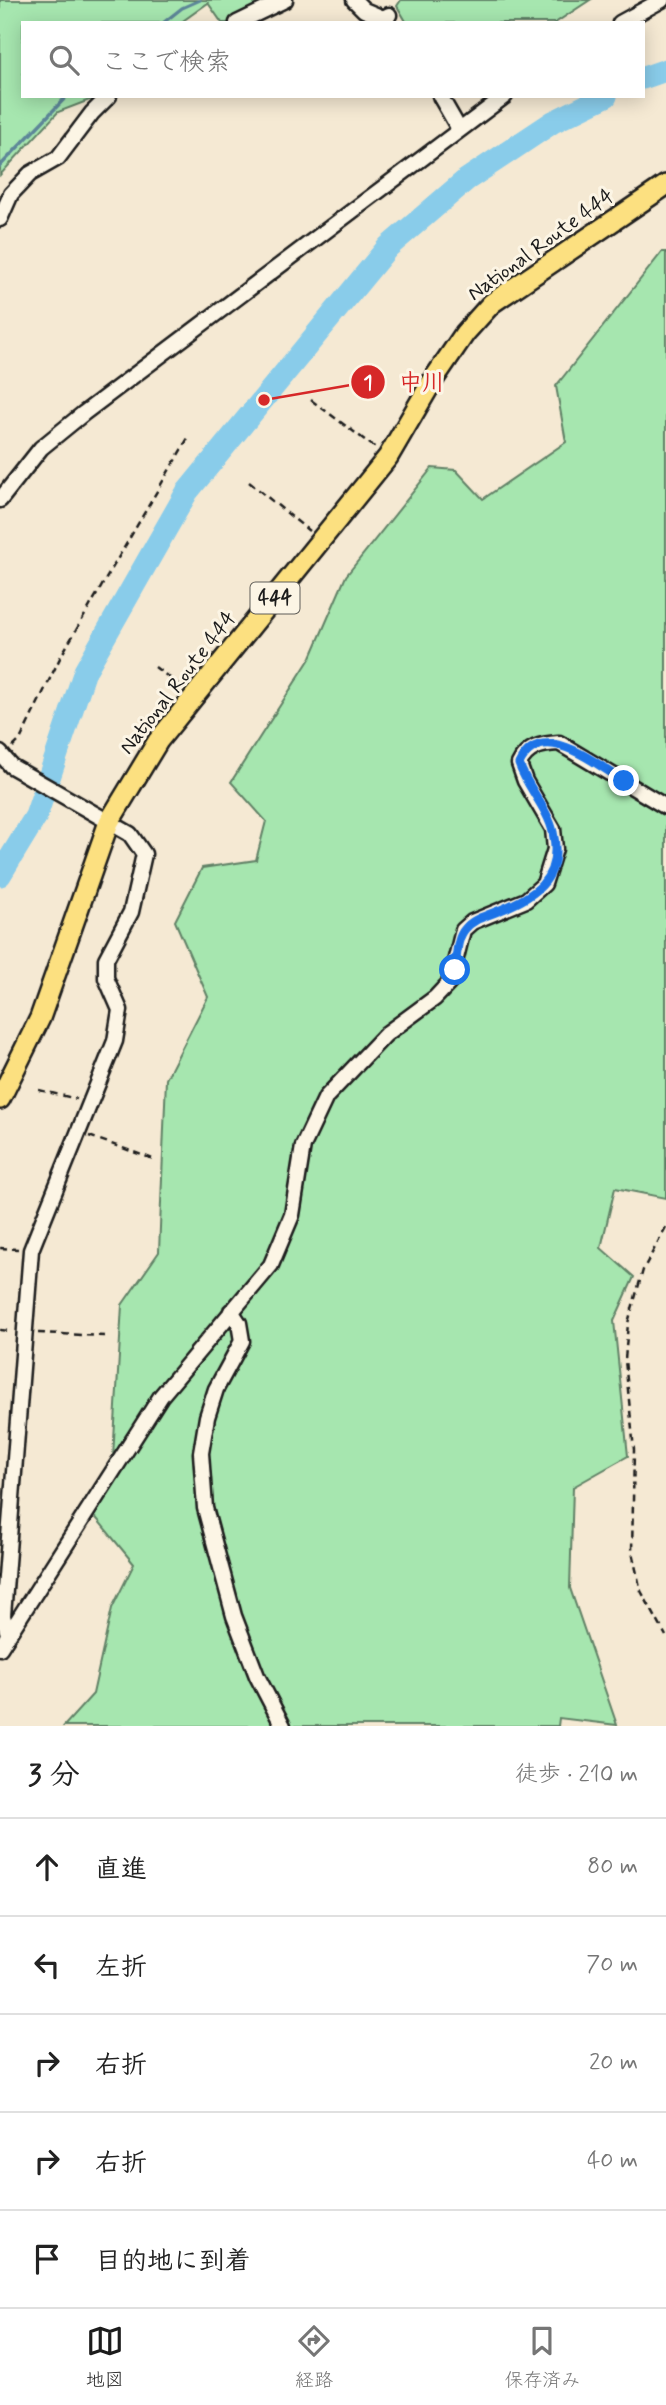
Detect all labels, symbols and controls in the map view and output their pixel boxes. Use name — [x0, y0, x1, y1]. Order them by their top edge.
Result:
search box — [21, 21, 645, 98]
icon: search — [45, 41, 83, 79]
text: ここで検索 — [101, 46, 231, 80]
street label: National Route 444 — [462, 182, 620, 308]
callout: 中川 — [350, 360, 459, 404]
text: 1 — [363, 369, 373, 397]
text: 中川 — [399, 369, 445, 399]
road number: 444 — [250, 582, 300, 614]
street label: National Route 444 — [113, 605, 243, 761]
route end — [608, 765, 639, 796]
route start — [439, 954, 470, 985]
text: 3 分 — [28, 1756, 80, 1795]
text: 徒歩 · 210 m — [515, 1760, 638, 1790]
icon: ahead — [28, 1848, 66, 1886]
text: 80 m — [587, 1852, 638, 1882]
text: 直進 — [95, 1853, 147, 1887]
icon: left — [28, 1946, 66, 1984]
text: 70 m — [586, 1950, 638, 1980]
text: 左折 — [95, 1951, 147, 1985]
icon: right — [28, 2044, 66, 2082]
text: 20 m — [589, 2048, 638, 2078]
text: 右折 — [95, 2049, 147, 2083]
icon: right — [28, 2142, 66, 2180]
text: 40 m — [587, 2146, 638, 2176]
text: 右折 — [95, 2147, 147, 2181]
icon: arrive — [28, 2240, 66, 2278]
text: 目的地に到着 — [95, 2245, 251, 2279]
tab: 地図 — [86, 2322, 124, 2393]
tab: 経路 — [295, 2322, 333, 2393]
tab: 保存済み — [504, 2322, 580, 2393]

